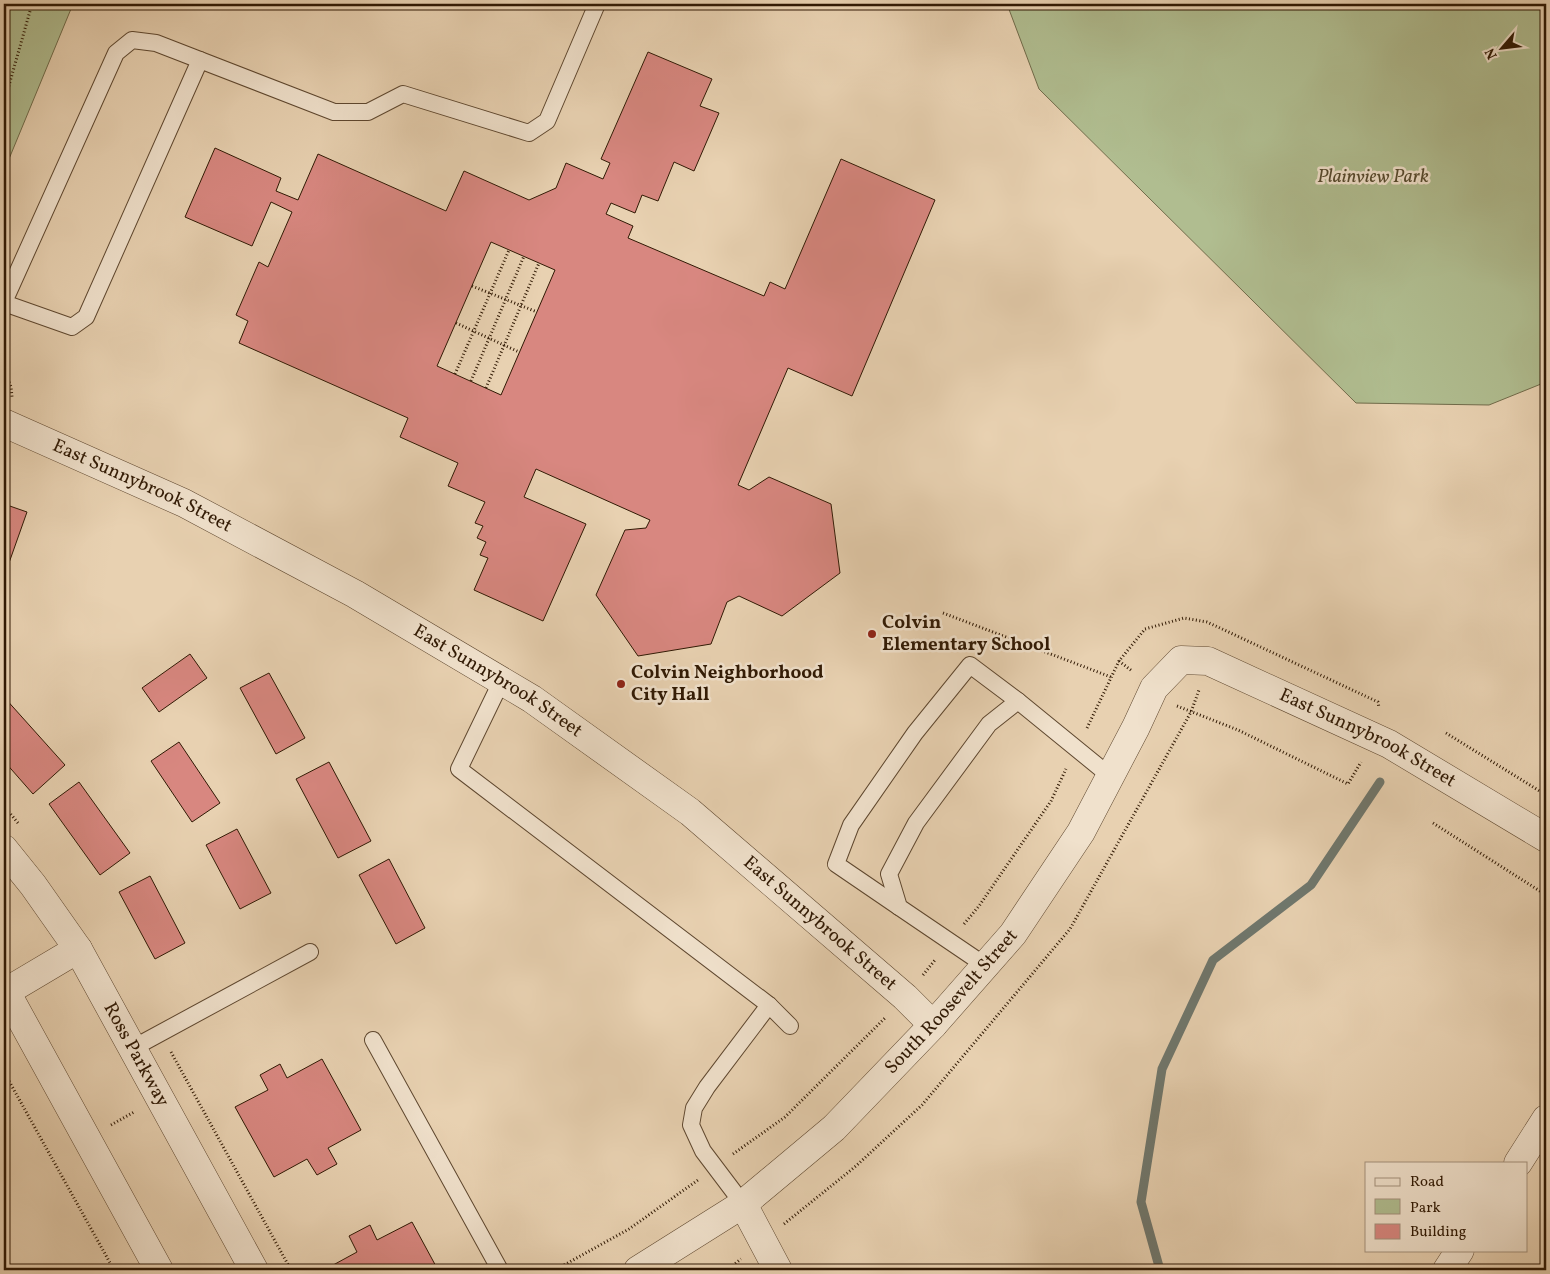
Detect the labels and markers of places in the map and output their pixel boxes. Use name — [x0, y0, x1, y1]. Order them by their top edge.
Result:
place label: Colvin Elementary School — [882, 610, 1050, 658]
marker: Colvin Elementary School — [866, 628, 878, 640]
place label: Colvin Neighborhood City Hall — [631, 660, 824, 708]
marker: Colvin Neighborhood City Hall — [615, 678, 627, 690]

